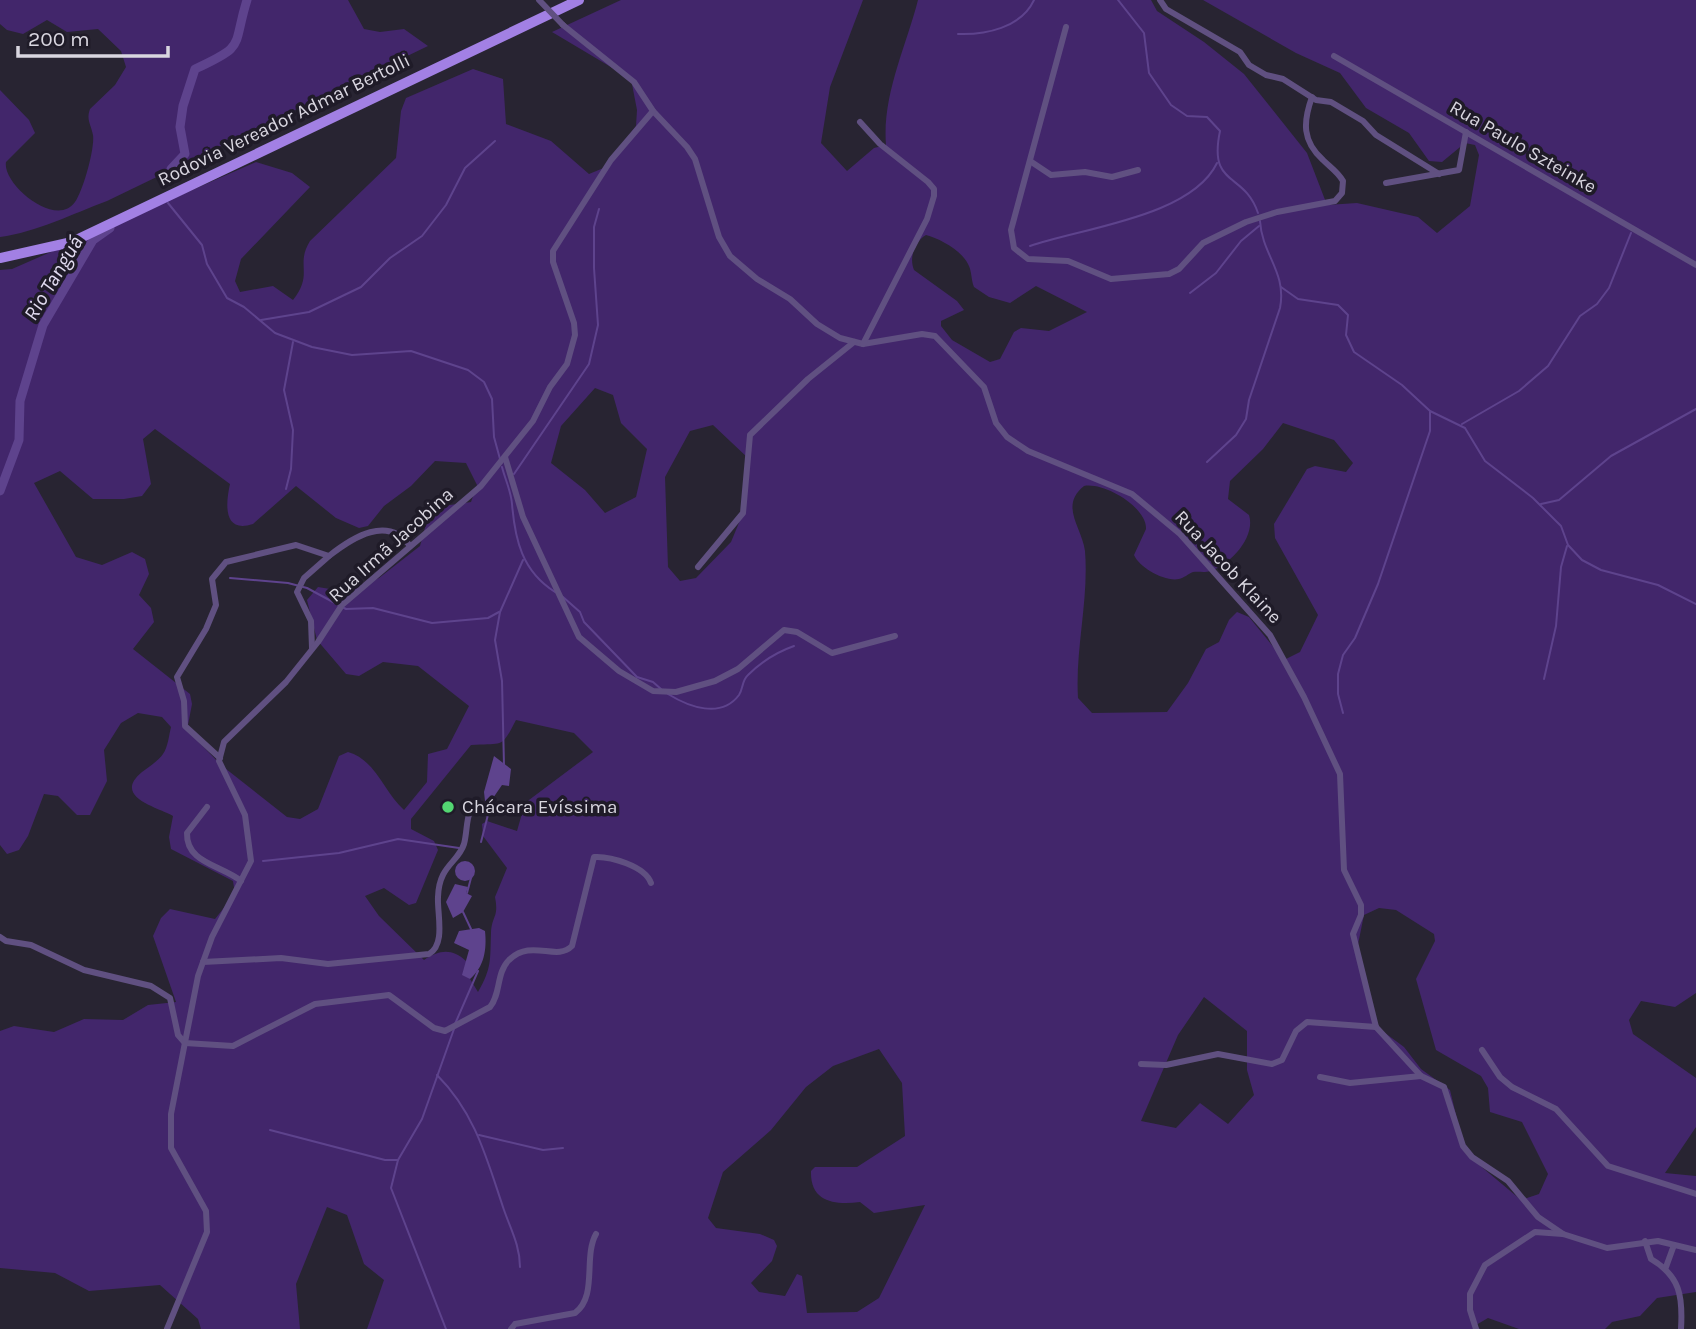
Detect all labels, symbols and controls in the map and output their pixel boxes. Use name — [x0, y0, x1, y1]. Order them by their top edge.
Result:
scale bar — [18, 14, 168, 58]
text: 200 m — [28, 27, 90, 51]
street label: Rodovia Vereador Admar Bertolli — [154, 49, 414, 191]
street label: Rua Paulo Szteinke — [1446, 96, 1600, 198]
water label: Rio Tanguá — [18, 231, 88, 325]
street label: Rua Irmã Jacobina — [324, 483, 458, 607]
street label: Rua Jacob Klaine — [1170, 506, 1286, 628]
place label: Chácara Evíssima — [462, 796, 617, 818]
marker: Chácara Evíssima — [440, 799, 456, 815]

